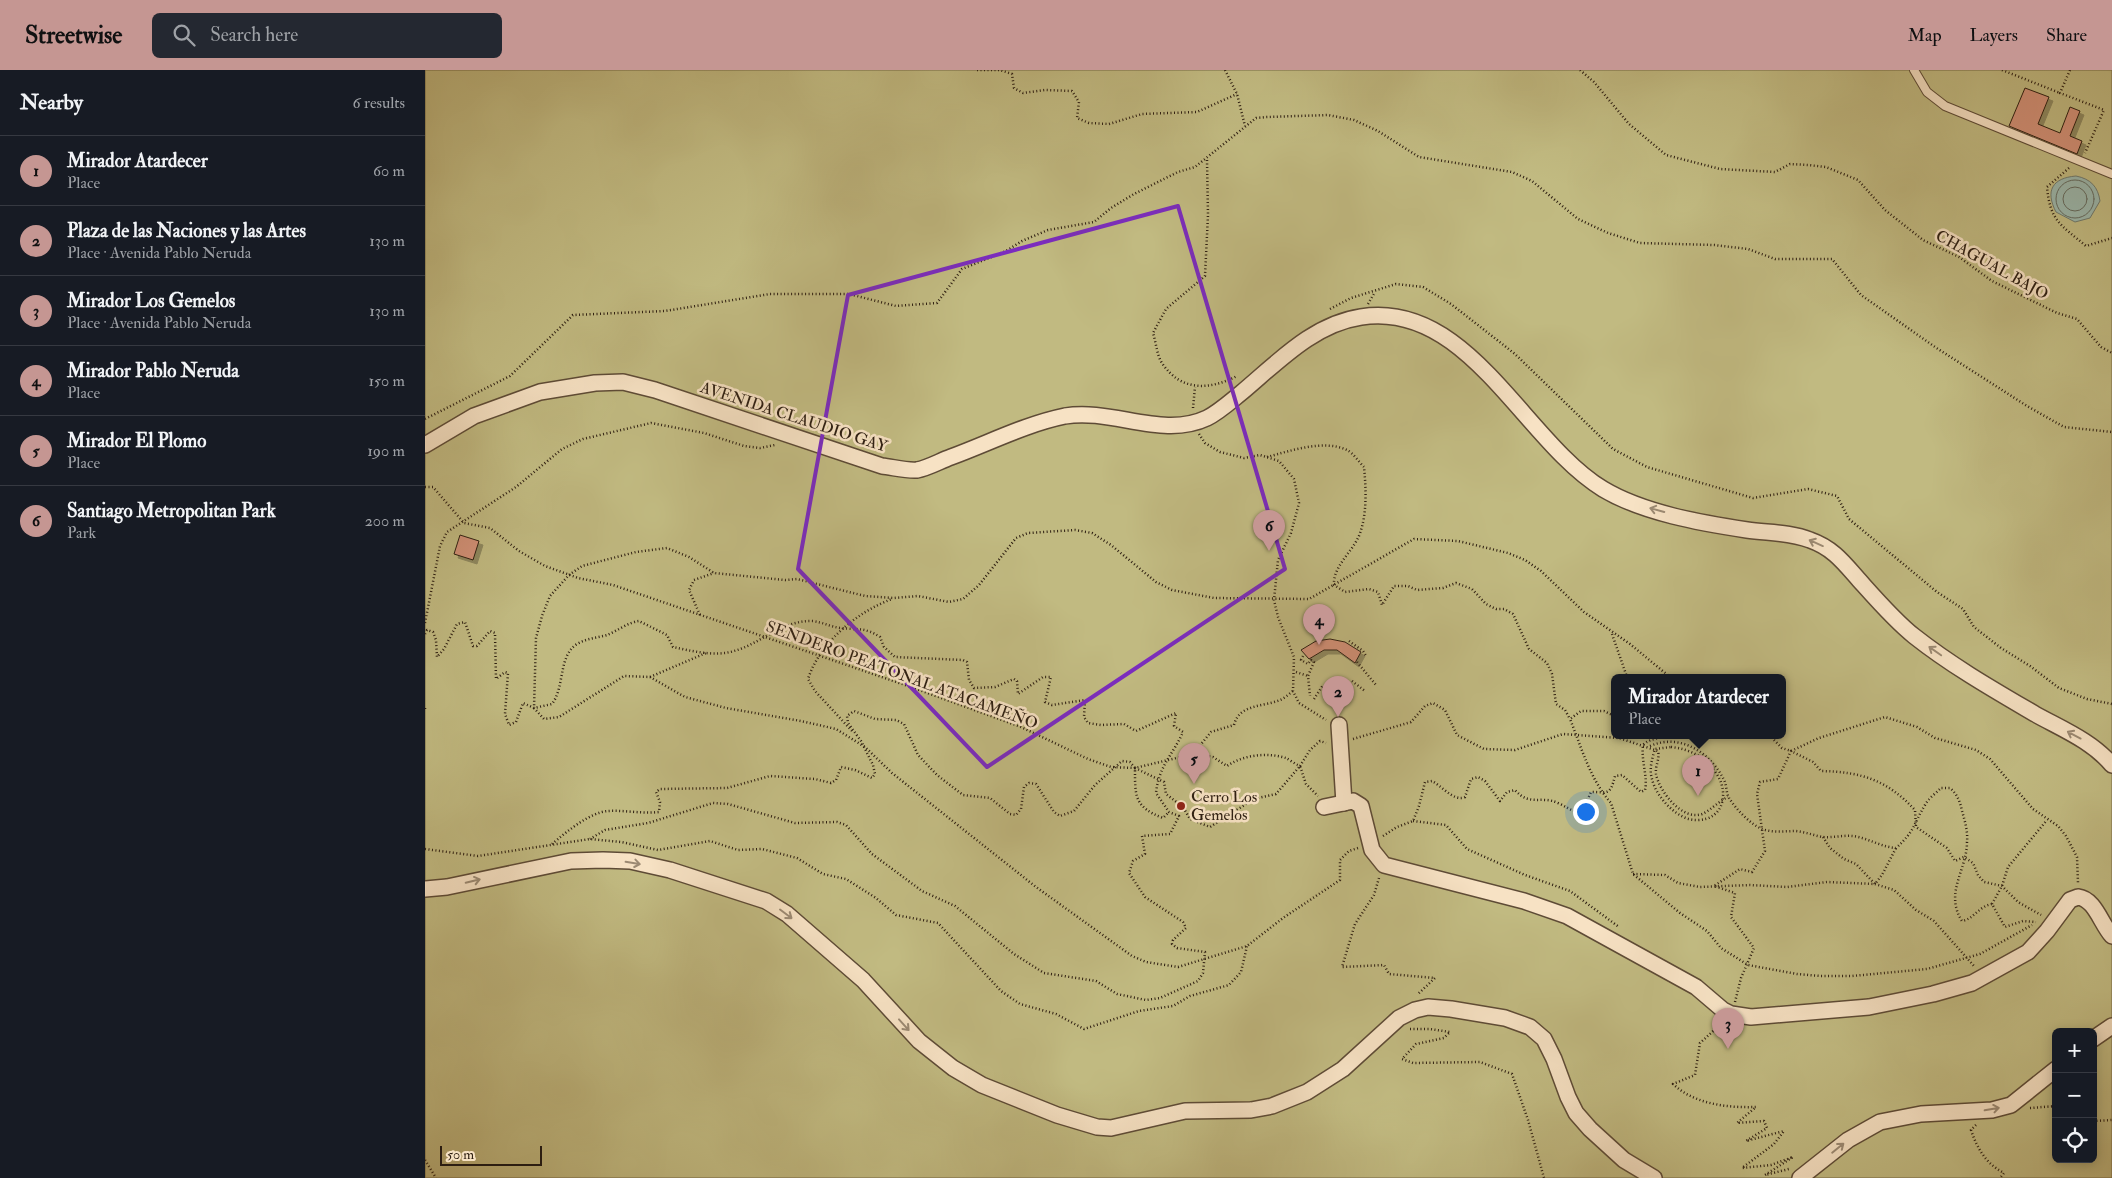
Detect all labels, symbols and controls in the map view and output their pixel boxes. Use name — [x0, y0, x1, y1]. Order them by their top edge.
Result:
search box — [152, 13, 502, 58]
text: Streetwise — [25, 20, 122, 51]
icon: search — [170, 21, 198, 49]
text: Search here — [210, 23, 298, 47]
text: Map — [1908, 24, 1942, 47]
text: Layers — [1970, 24, 2018, 47]
text: Share — [2046, 24, 2087, 47]
text: Nearby — [20, 89, 83, 116]
text: 6 results — [353, 93, 405, 113]
text: Mirador Atardecer — [67, 149, 208, 173]
text: 1 — [33, 161, 39, 181]
text: 60 m — [373, 161, 405, 181]
text: Place — [67, 173, 100, 193]
text: Plaza de las Naciones y las Artes — [67, 219, 306, 243]
street label: CHAGUAL BAJO — [1932, 226, 2052, 305]
text: 2 — [32, 231, 40, 251]
text: 130 m — [369, 231, 405, 251]
text: Place · Avenida Pablo Neruda — [67, 243, 251, 263]
text: Mirador Los Gemelos — [67, 289, 235, 313]
text: 3 — [33, 301, 39, 321]
text: 130 m — [369, 301, 405, 321]
text: Place · Avenida Pablo Neruda — [67, 313, 251, 333]
text: Mirador Pablo Neruda — [67, 359, 239, 383]
text: 4 — [32, 371, 40, 391]
text: 150 m — [368, 371, 405, 391]
street label: AVENIDA CLAUDIO GAY — [697, 377, 891, 457]
text: Place — [67, 383, 100, 403]
text: Mirador El Plomo — [67, 429, 206, 453]
text: 5 — [32, 441, 40, 461]
text: 190 m — [367, 441, 405, 461]
text: Place — [67, 453, 100, 473]
text: Santiago Metropolitan Park — [67, 499, 276, 523]
one-way arrow — [1650, 505, 1666, 514]
pin: 6 — [1253, 510, 1285, 551]
text: 6 — [32, 511, 40, 531]
text: 200 m — [365, 511, 405, 531]
text: Park — [67, 523, 96, 543]
one-way arrow — [1809, 537, 1824, 547]
pin: 4 — [1303, 604, 1335, 645]
street label: SENDERO PEATONAL ATACAMEÑO — [763, 616, 1041, 734]
one-way arrow — [1928, 646, 1942, 656]
popup — [1611, 674, 1786, 739]
pin: 2 — [1322, 676, 1354, 717]
text: Mirador Atardecer — [1628, 685, 1769, 709]
text: Place — [1628, 709, 1661, 729]
one-way arrow — [2067, 730, 2082, 740]
pin: 5 — [1178, 743, 1210, 784]
pin: 1 — [1682, 755, 1714, 796]
place label: Cerro Los Gemelos — [1191, 787, 1257, 825]
your location — [1573, 799, 1599, 825]
marker: Cerro Los Gemelos — [1175, 800, 1187, 812]
one-way arrow — [625, 858, 641, 868]
one-way arrow — [464, 876, 480, 886]
one-way arrow — [779, 909, 793, 919]
pin: 3 — [1712, 1008, 1744, 1049]
one-way arrow — [898, 1019, 909, 1032]
map controls — [2052, 1028, 2097, 1163]
button: + — [2052, 1028, 2097, 1073]
button: − — [2052, 1073, 2097, 1118]
one-way arrow — [1983, 1104, 1999, 1114]
button: locate — [2052, 1118, 2097, 1163]
scale bar — [440, 1143, 543, 1166]
one-way arrow — [1831, 1143, 1844, 1154]
text: 50 m — [447, 1146, 474, 1163]

